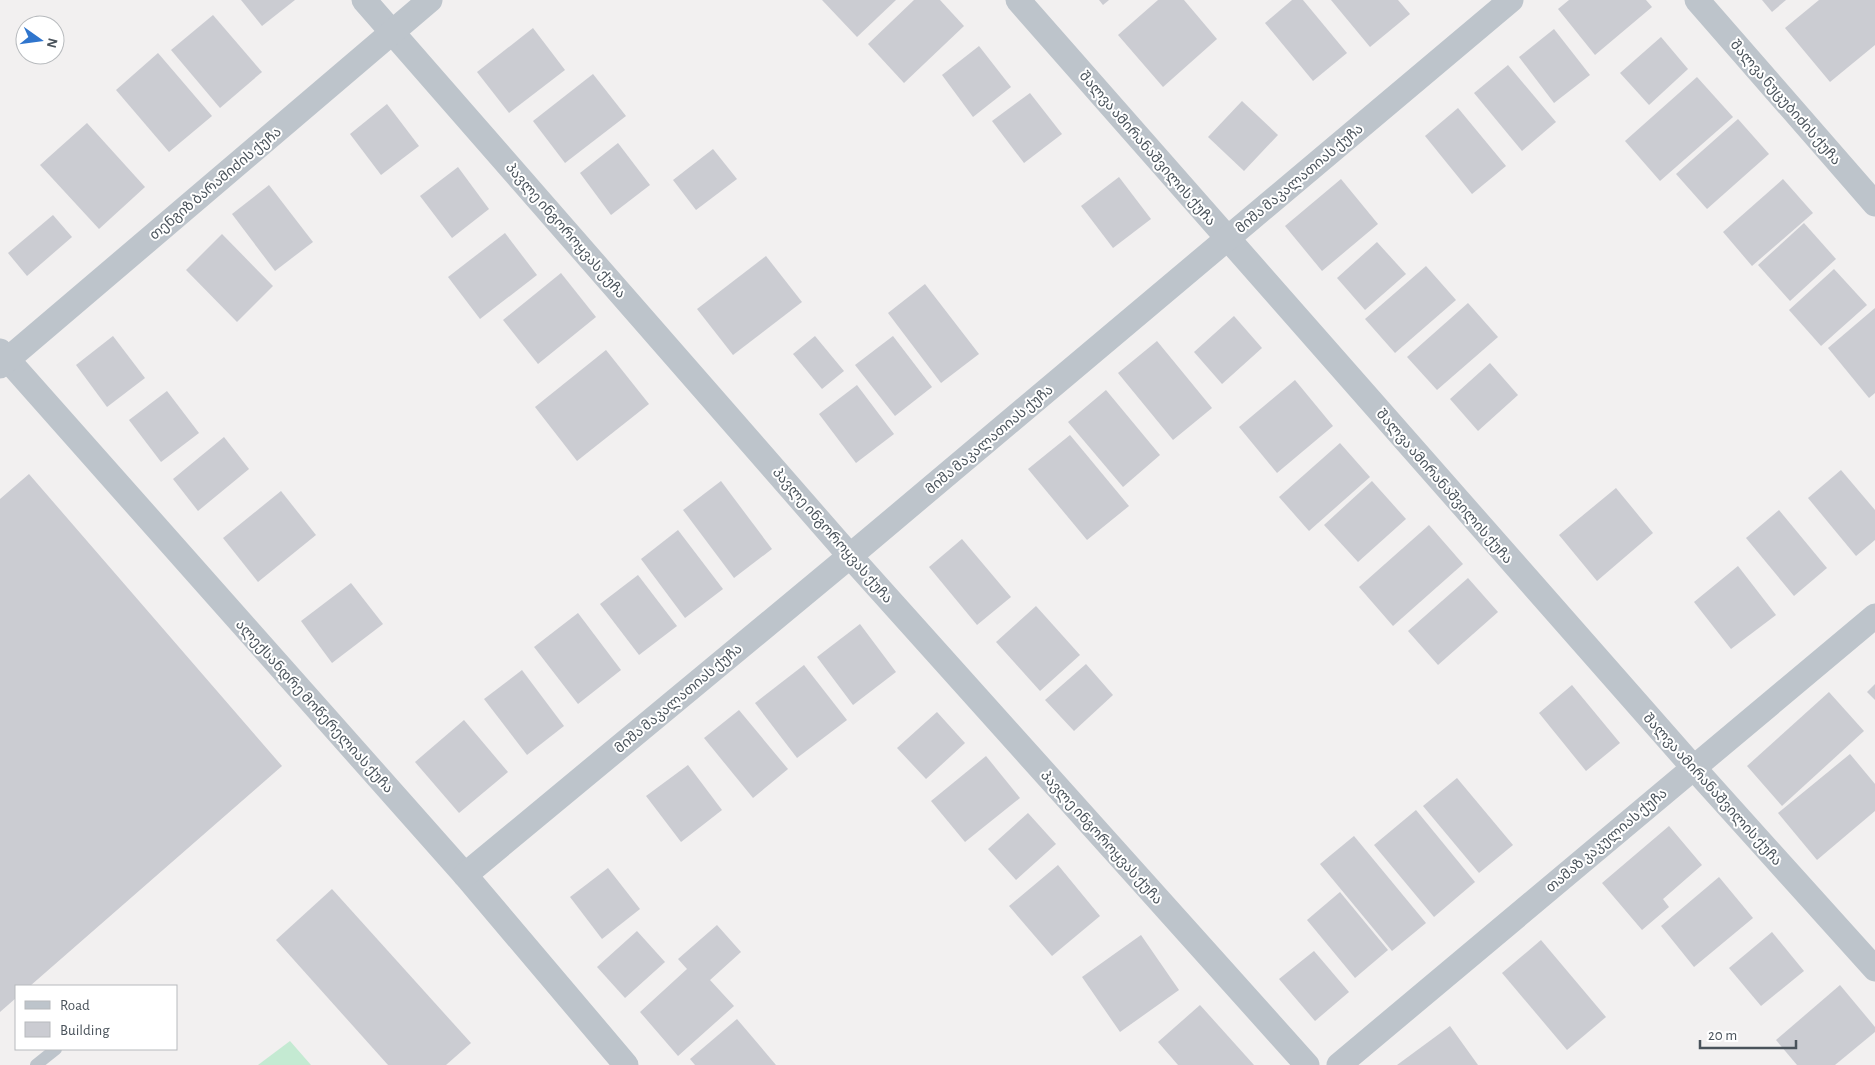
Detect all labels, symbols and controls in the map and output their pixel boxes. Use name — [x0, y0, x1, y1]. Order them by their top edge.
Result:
north arrow — [15, 15, 65, 65]
text: N — [44, 36, 60, 49]
street label: შალვა ნუცუბიძის ქუჩა — [1727, 38, 1843, 168]
street label: შალვა ამირანაშვილის ქუჩა — [1076, 68, 1219, 229]
street label: მიშა მაკალათიას ქუჩა — [1233, 122, 1367, 237]
street label: თენგიზ ბარამიძის ქუჩა — [147, 124, 285, 244]
street label: პავლე ინგოროყვას ქუჩა — [502, 160, 629, 302]
street label: მიშა მაკალათიას ქუჩა — [923, 383, 1057, 498]
street label: შალვა ამირანაშვილის ქუჩა — [1373, 406, 1516, 567]
street label: პავლე ინგოროყვას ქუჩა — [769, 465, 896, 607]
street label: ალექსანდრე მოწერელიას ქუჩა — [232, 617, 396, 797]
street label: მიშა მაკალათიას ქუჩა — [612, 642, 746, 757]
street label: შალვა ამირანაშვილის ქუჩა — [1640, 710, 1785, 869]
street label: პავლე ინგოროყვას ქუჩა — [1037, 767, 1166, 908]
street label: თამაზ კაკულიას ქუჩა — [1543, 786, 1671, 896]
legend — [15, 985, 178, 1050]
text: Road — [60, 998, 90, 1013]
scale bar — [1700, 1018, 1796, 1050]
text: Building — [60, 1023, 110, 1038]
text: 20 m — [1708, 1028, 1737, 1043]

